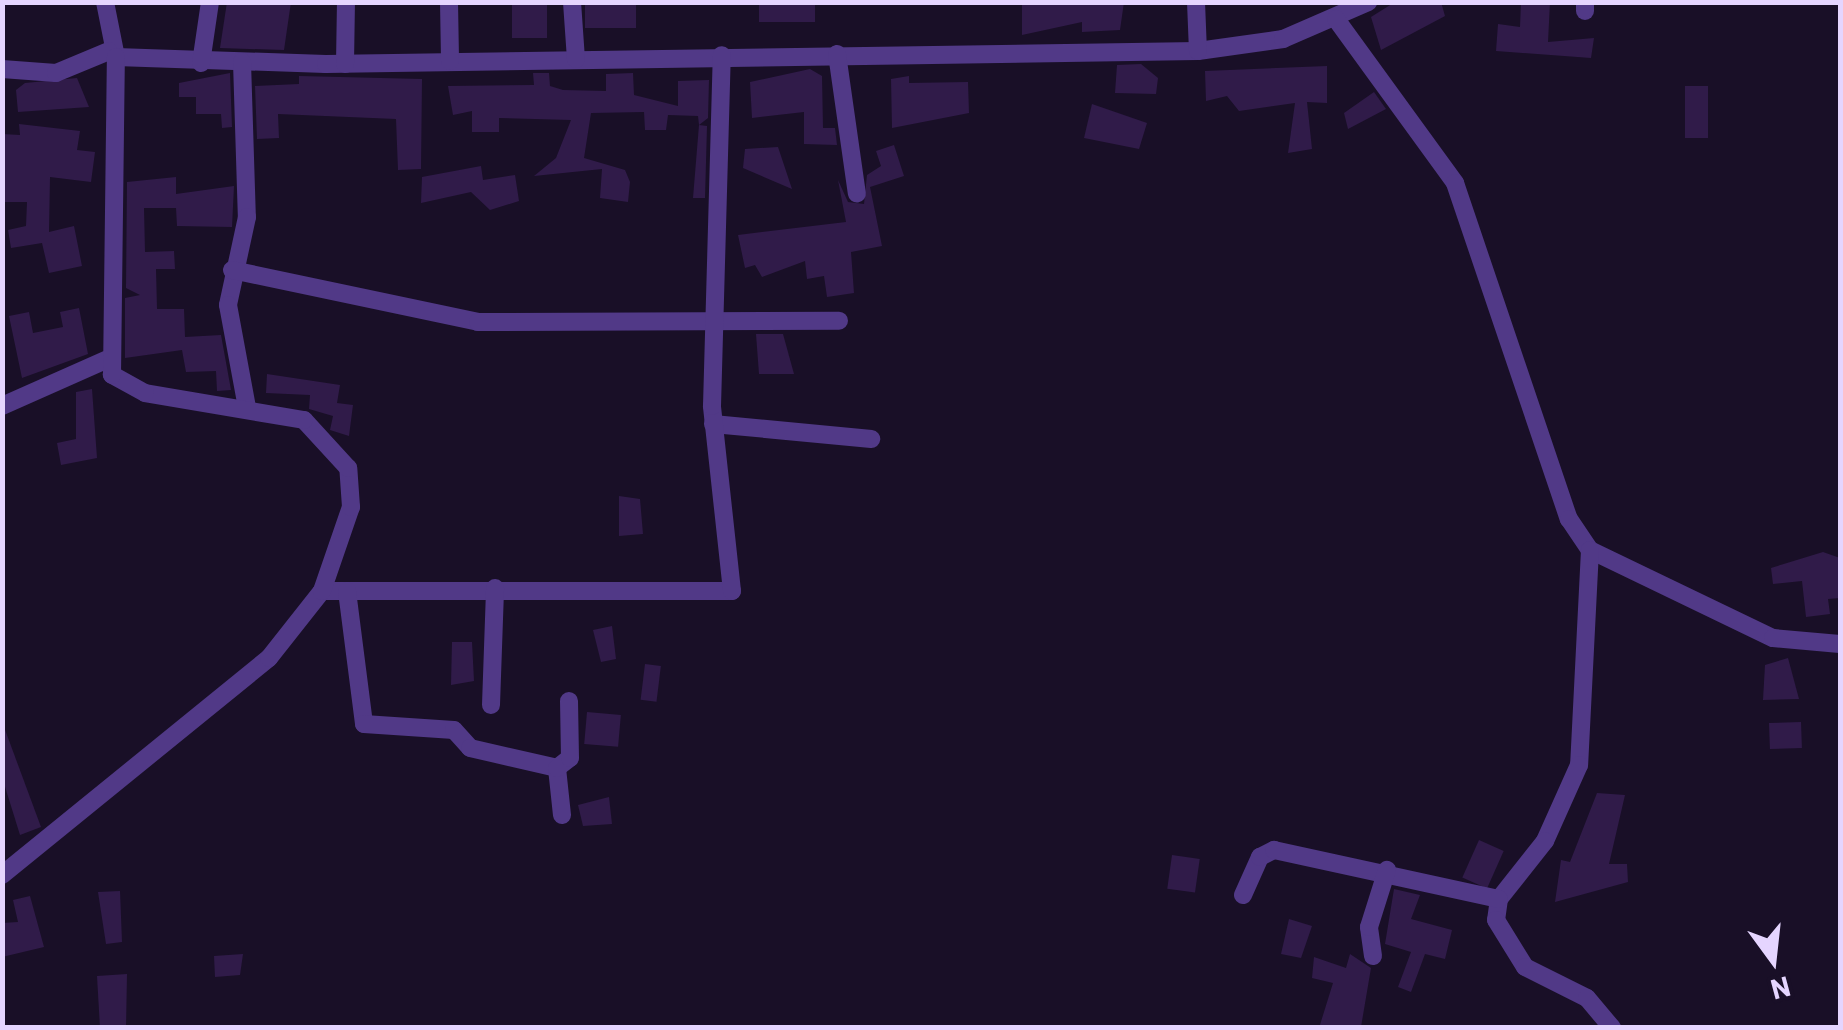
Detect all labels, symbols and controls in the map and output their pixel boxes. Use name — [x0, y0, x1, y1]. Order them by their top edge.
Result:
north arrow — [1723, 910, 1823, 1010]
text: N — [1767, 970, 1794, 1008]

